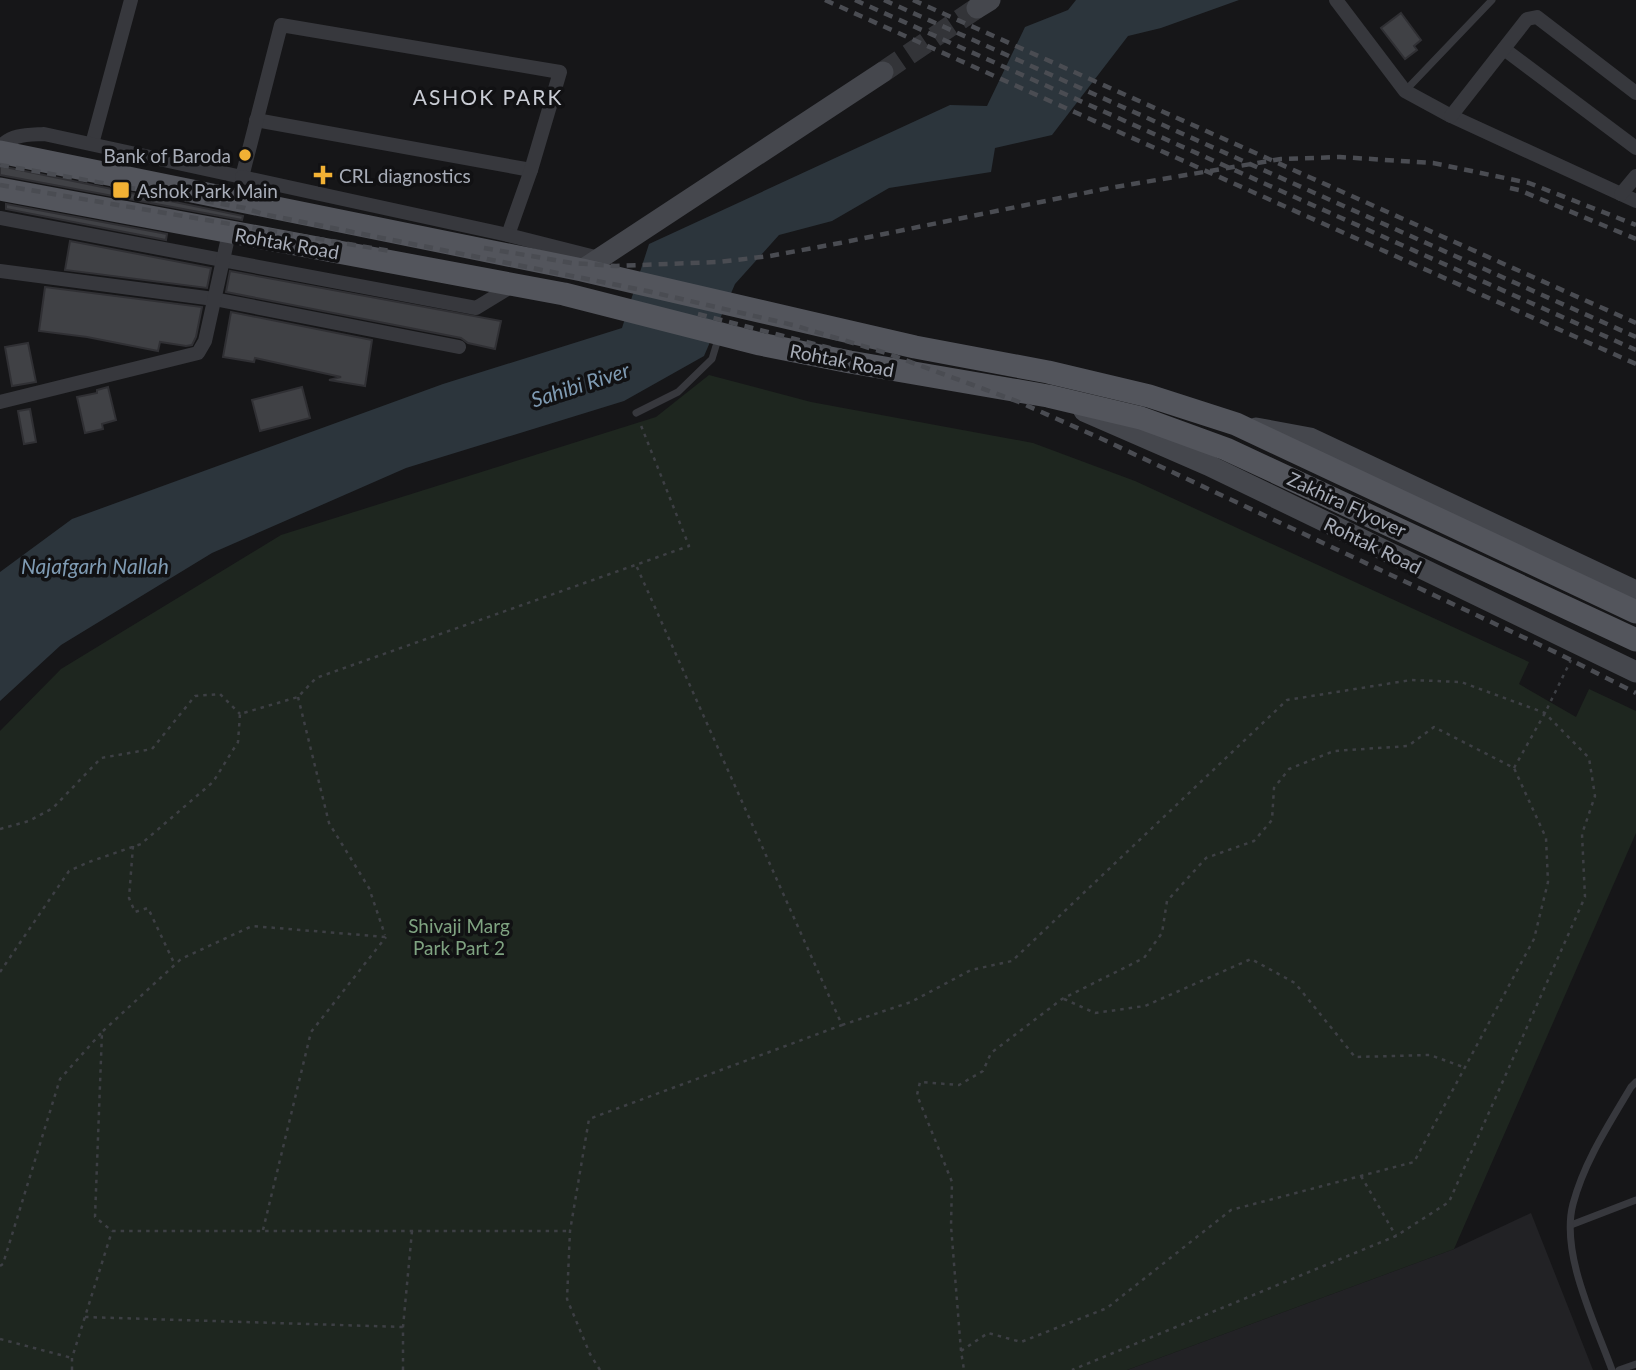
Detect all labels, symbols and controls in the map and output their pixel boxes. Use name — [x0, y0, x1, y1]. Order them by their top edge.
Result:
district label: ASHOK PARK — [413, 84, 563, 109]
place label: Bank of Baroda — [104, 144, 231, 167]
marker: Bank of Baroda — [237, 147, 253, 163]
place label: CRL diagnostics — [339, 164, 471, 187]
marker: CRL diagnostics — [313, 165, 333, 185]
place label: Ashok Park Main — [137, 179, 278, 202]
marker: Ashok Park Main — [111, 180, 131, 200]
street label: Rohtak Road — [233, 223, 341, 263]
street label: Rohtak Road — [788, 339, 896, 381]
water label: Sahibi River — [528, 356, 633, 412]
street label: Zakhira Flyover — [1284, 466, 1410, 542]
street label: Rohtak Road — [1321, 512, 1425, 578]
water label: Najafgarh Nallah — [21, 553, 169, 578]
park label: Shivaji Marg Park Part 2 — [408, 914, 510, 959]

